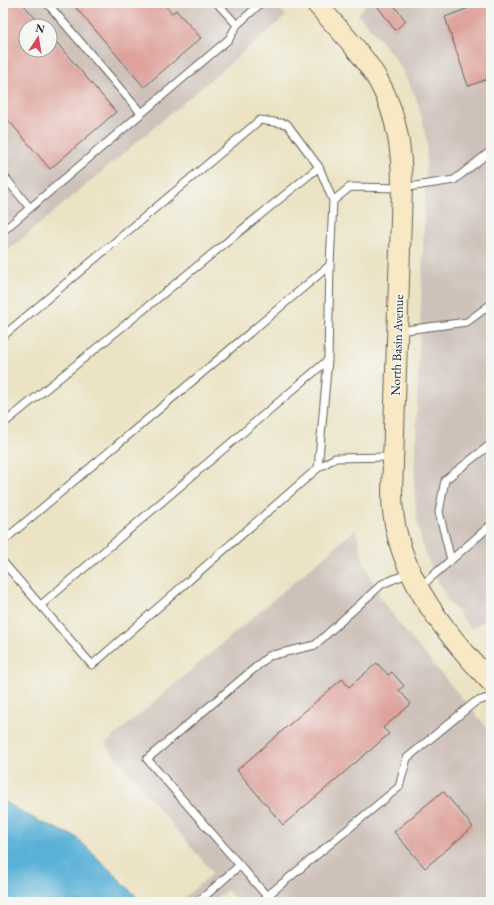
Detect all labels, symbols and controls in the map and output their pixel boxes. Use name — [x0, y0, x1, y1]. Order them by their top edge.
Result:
north arrow — [18, 18, 58, 58]
text: N — [34, 20, 46, 36]
street label: North Basin Avenue — [387, 294, 407, 396]

